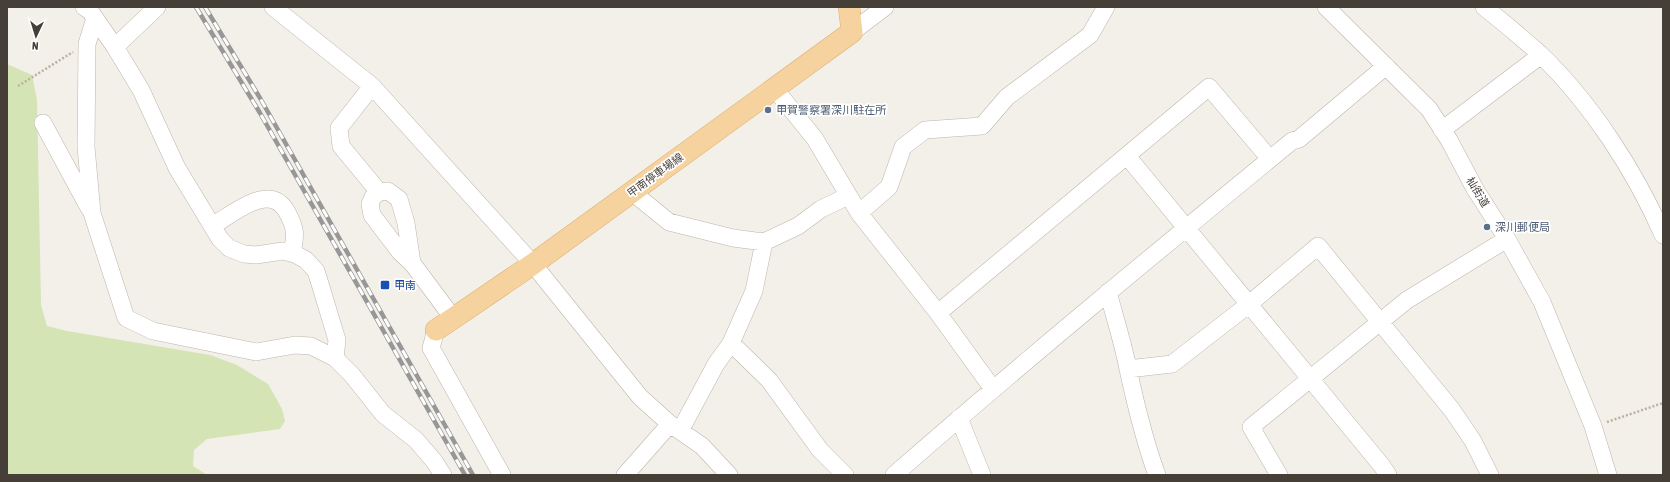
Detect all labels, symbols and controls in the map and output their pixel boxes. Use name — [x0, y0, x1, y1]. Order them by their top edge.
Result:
north arrow — [16, 16, 56, 56]
text: N — [32, 40, 39, 52]
place label: 甲賀警察署深川駐在所 — [776, 104, 887, 116]
marker: 甲賀警察署深川駐在所 — [763, 105, 773, 115]
street label: 甲南停車場線 — [625, 151, 685, 199]
street label: 杣街道 — [1464, 175, 1492, 209]
place label: 深川郵便局 — [1495, 221, 1550, 233]
marker: 深川郵便局 — [1482, 222, 1492, 232]
marker: 甲南 — [379, 279, 391, 291]
place label: 甲南 — [394, 279, 416, 291]

